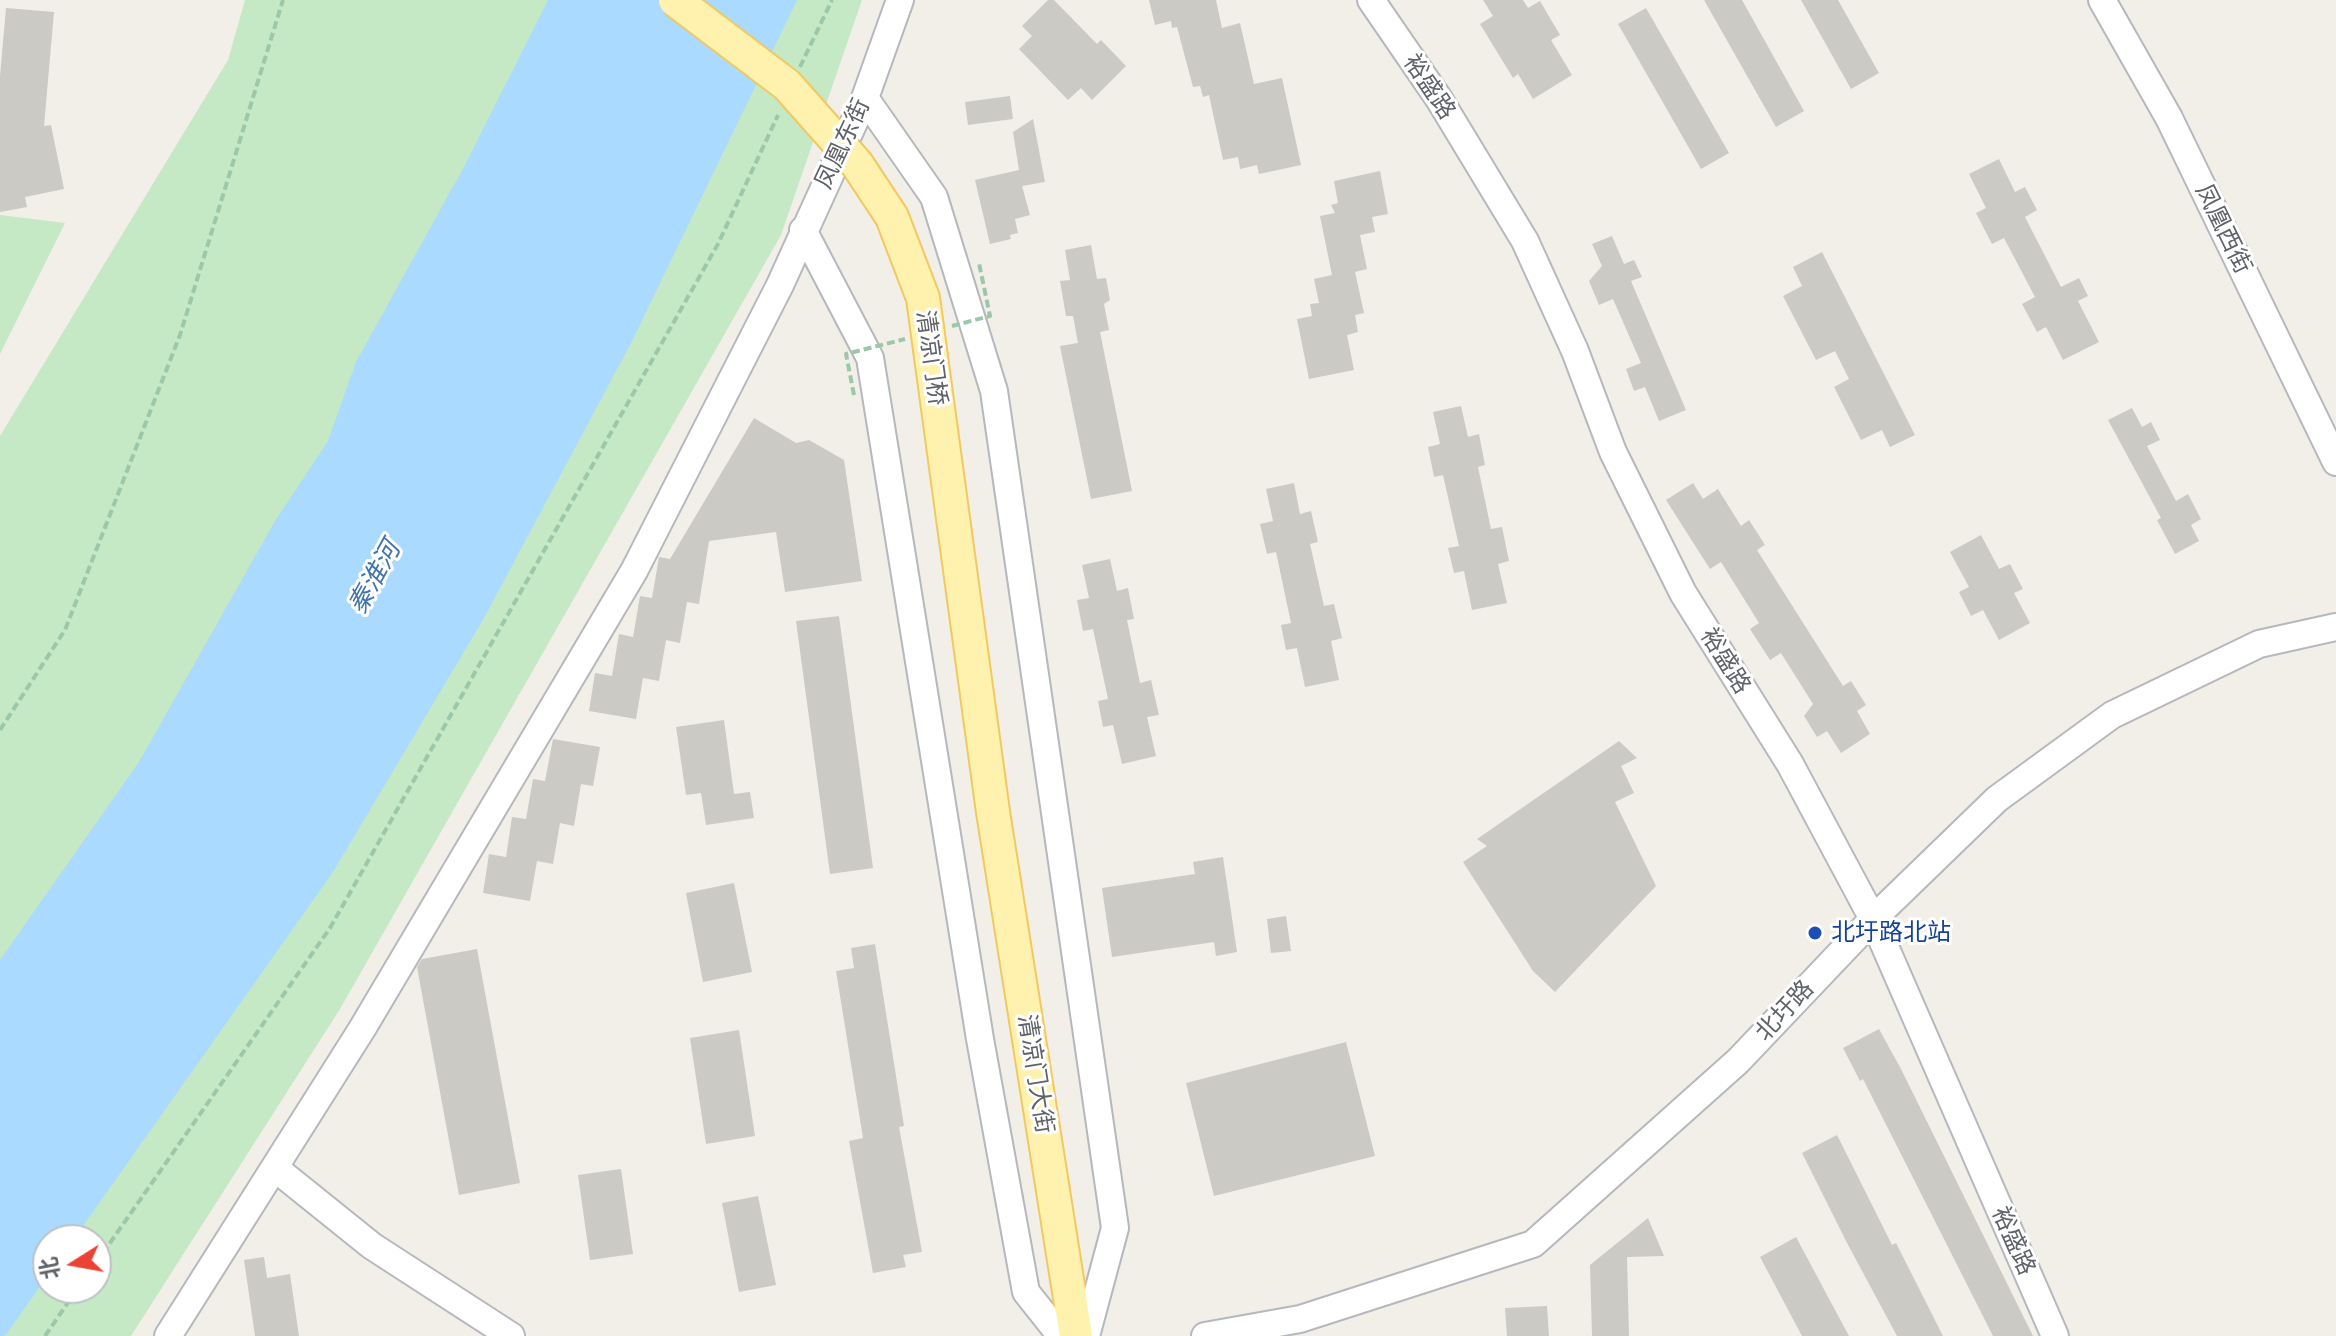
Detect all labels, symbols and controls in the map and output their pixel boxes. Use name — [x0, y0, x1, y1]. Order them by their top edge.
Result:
street label: 裕盛路 — [1397, 49, 1461, 125]
street label: 凤凰东街 — [810, 94, 876, 194]
street label: 凤凰西街 — [2189, 180, 2257, 278]
street label: 清凉门桥 — [910, 308, 952, 408]
water label: 秦淮河 — [342, 536, 408, 620]
street label: 裕盛路 — [1694, 623, 1756, 699]
place label: 北圩路北站 — [1831, 919, 1951, 947]
marker: 北圩路北站 — [1806, 924, 1824, 942]
street label: 北圩路 — [1750, 975, 1820, 1047]
street label: 清凉门大街 — [1011, 1012, 1059, 1136]
street label: 裕盛路 — [1985, 1202, 2041, 1280]
north arrow — [32, 1224, 112, 1304]
text: 北 — [35, 1255, 65, 1282]

